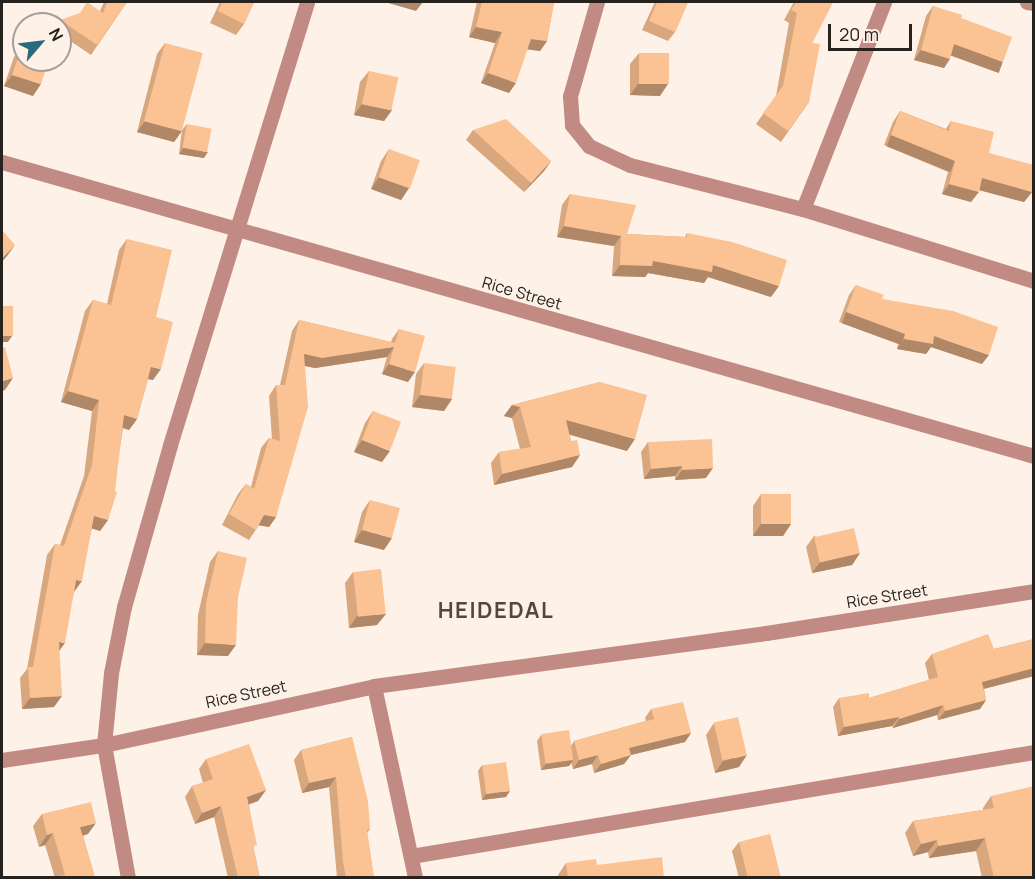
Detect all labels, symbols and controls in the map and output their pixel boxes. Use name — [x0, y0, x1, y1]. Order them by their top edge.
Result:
north arrow — [12, 12, 72, 72]
scale bar — [831, 12, 915, 50]
text: 20 m — [839, 22, 879, 46]
text: N — [44, 24, 69, 45]
street label: Rice Street — [480, 272, 564, 314]
street label: Rice Street — [845, 580, 929, 612]
district label: HEIDEDAL — [438, 598, 554, 624]
street label: Rice Street — [204, 676, 288, 712]

